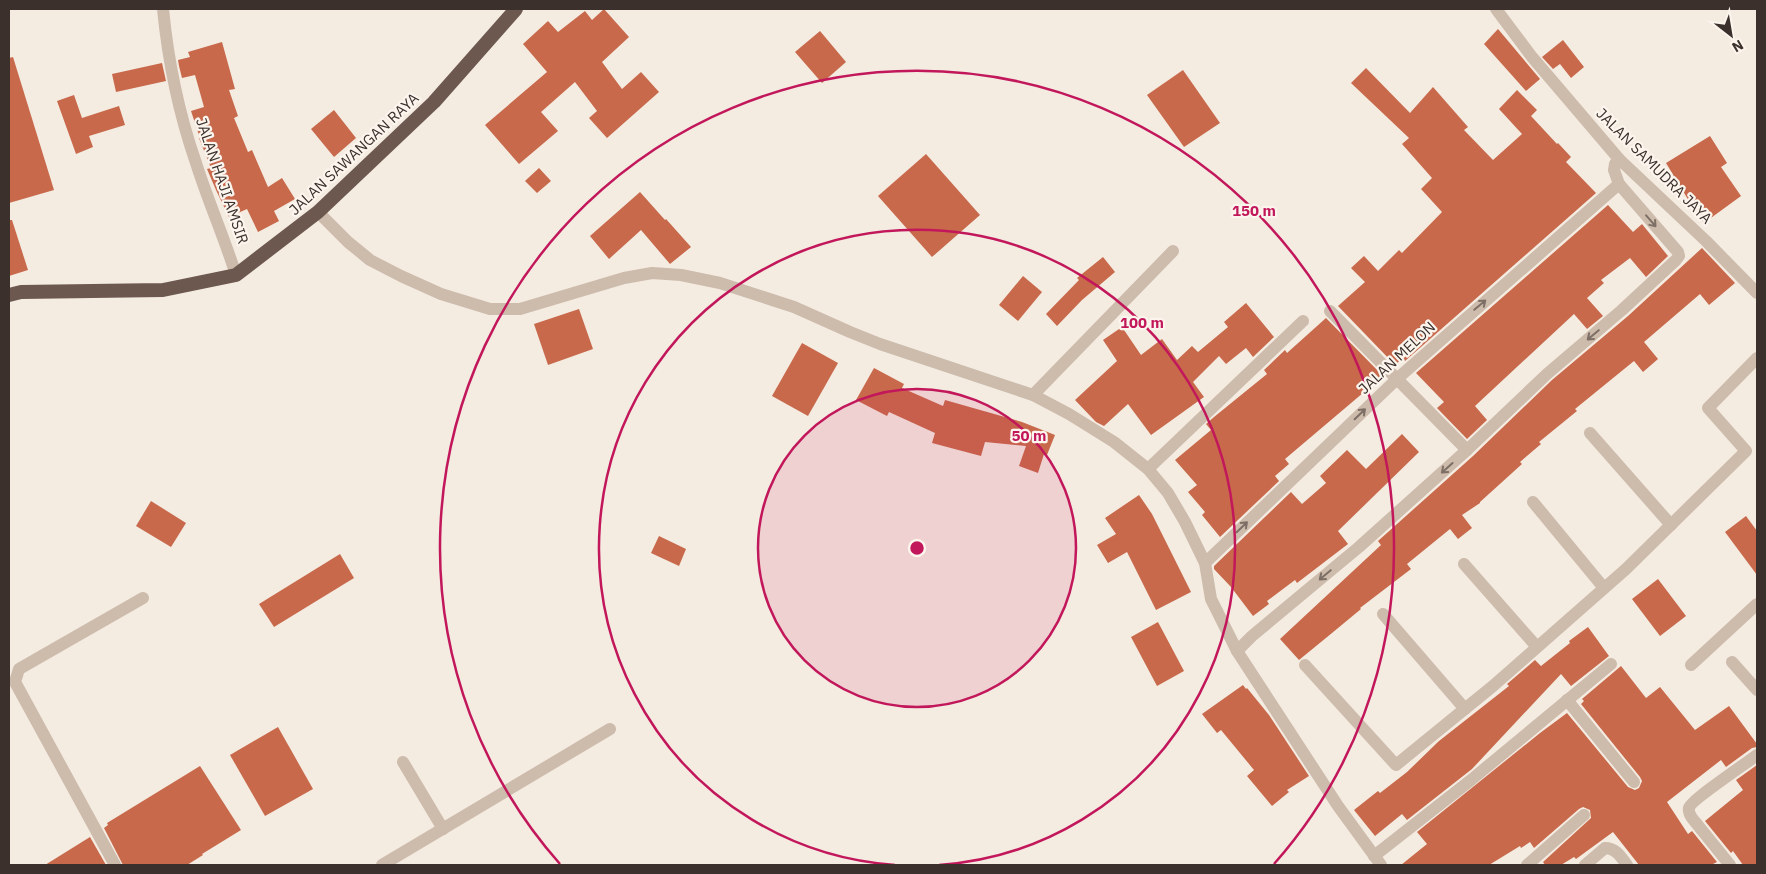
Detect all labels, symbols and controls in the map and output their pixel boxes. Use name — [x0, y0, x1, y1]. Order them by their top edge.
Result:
north arrow — [1706, 10, 1756, 60]
text: N — [1729, 36, 1747, 56]
street label: JALAN SAWANGAN RAYA — [285, 88, 423, 219]
street label: JALAN SAMUDRA JAYA — [1592, 104, 1717, 228]
street label: JALAN HAJI AMSIR — [192, 115, 253, 246]
text: 150 m — [1232, 201, 1276, 220]
one-way arrow — [1645, 214, 1657, 227]
one-way arrow — [1474, 300, 1487, 311]
text: 100 m — [1120, 313, 1164, 332]
street label: JALAN MELON — [1354, 317, 1439, 398]
one-way arrow — [1587, 329, 1600, 340]
one-way arrow — [1354, 408, 1366, 420]
text: 50 m — [1012, 426, 1046, 445]
one-way arrow — [1440, 462, 1453, 473]
one-way arrow — [1236, 521, 1248, 533]
centre of rings — [908, 539, 926, 557]
one-way arrow — [1318, 569, 1331, 581]

